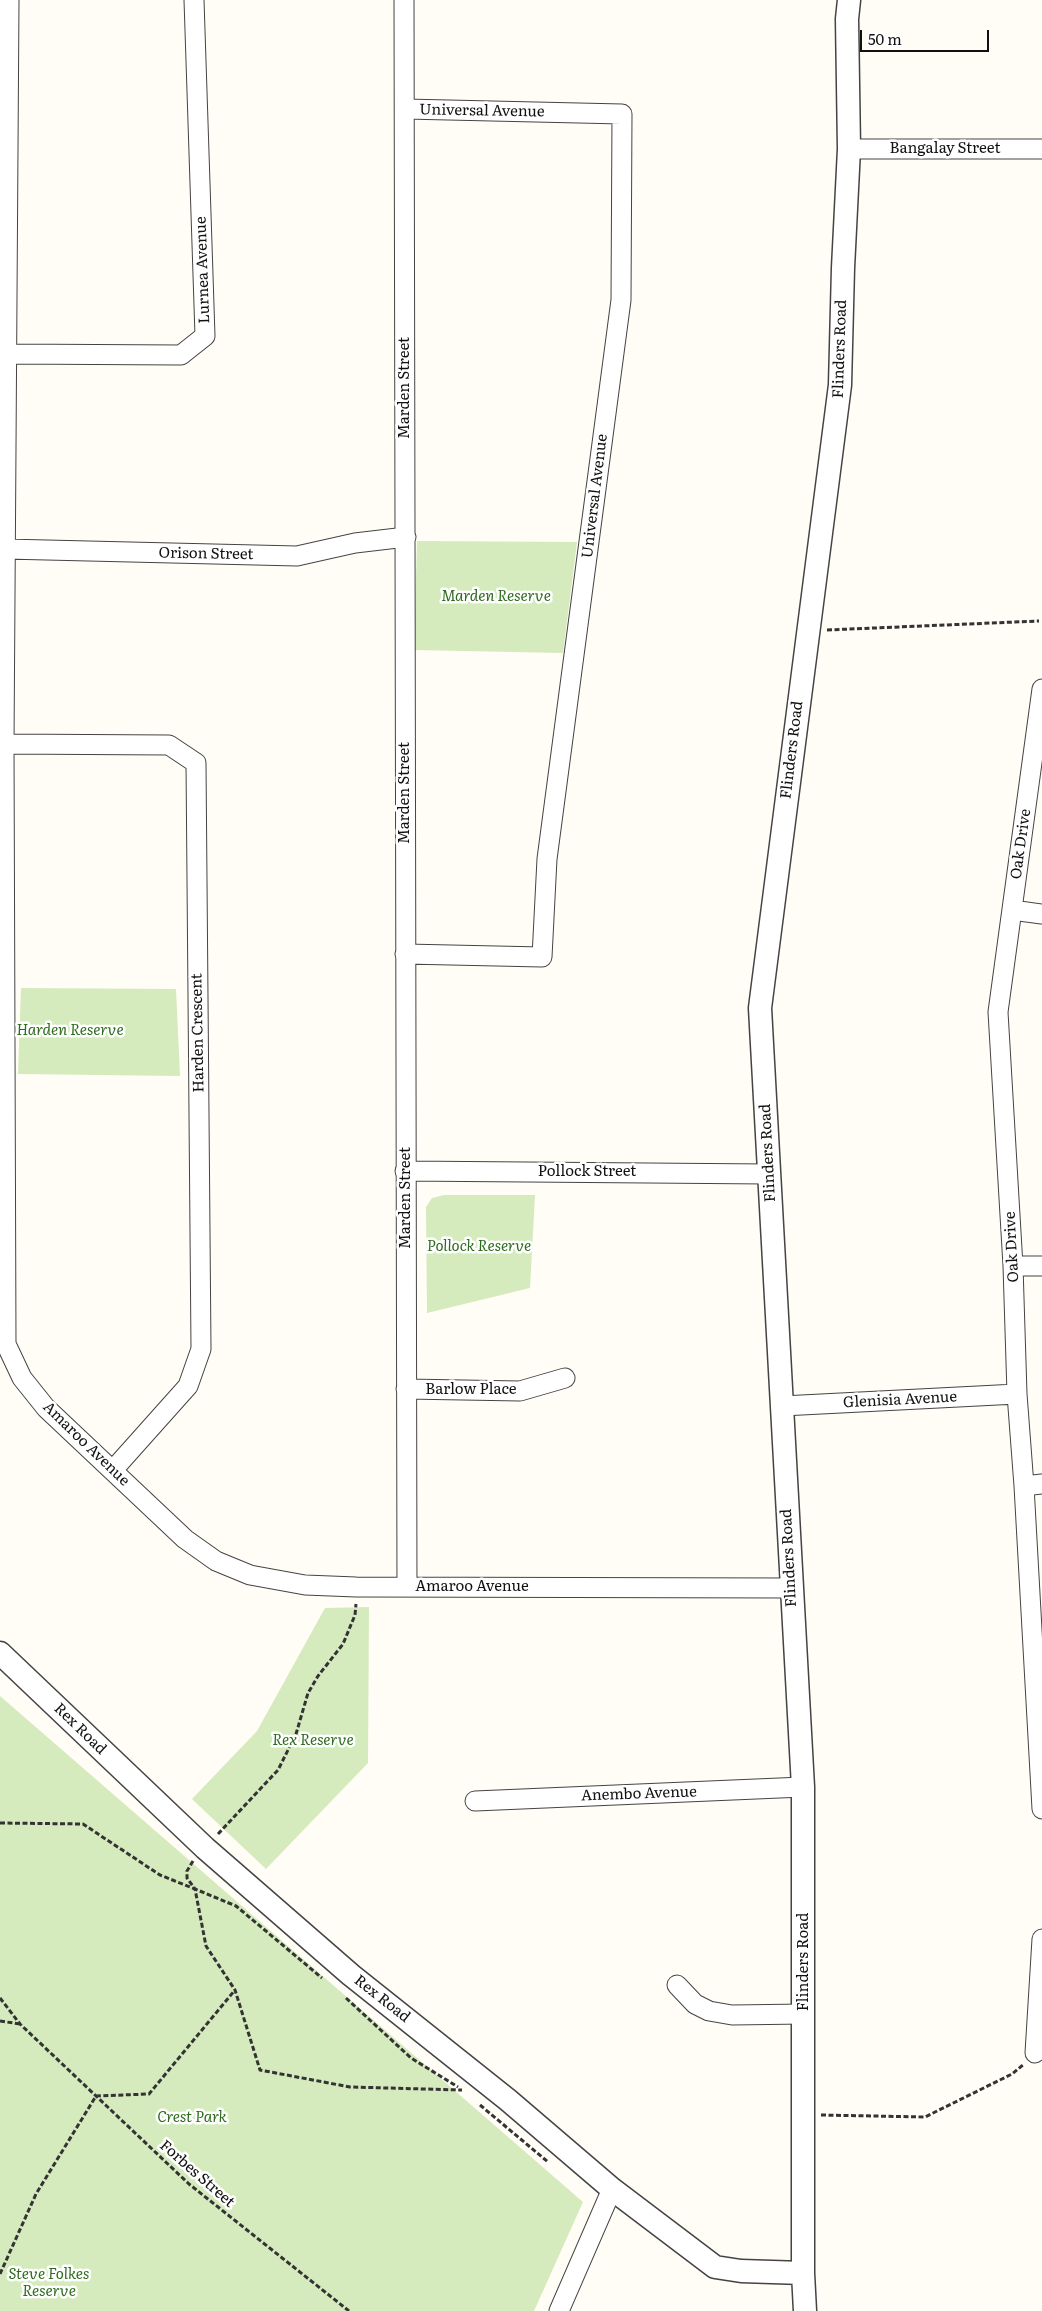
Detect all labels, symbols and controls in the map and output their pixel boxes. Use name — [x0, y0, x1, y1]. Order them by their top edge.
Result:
scale bar — [862, 20, 991, 52]
text: 50 m — [868, 27, 902, 50]
street label: Universal Avenue — [419, 101, 545, 121]
street label: Bangalay Street — [890, 140, 1000, 158]
street label: Lurnea Avenue — [192, 216, 214, 324]
street label: Flinders Road — [829, 299, 851, 399]
street label: Marden Street — [396, 337, 414, 439]
street label: Universal Avenue — [578, 433, 612, 559]
street label: Orison Street — [158, 544, 254, 564]
park label: Marden Reserve — [441, 588, 551, 606]
street label: Flinders Road — [777, 700, 807, 800]
street label: Marden Street — [396, 742, 414, 844]
street label: Oak Drive — [1007, 808, 1035, 880]
street label: Harden Crescent — [188, 973, 208, 1093]
park label: Harden Reserve — [16, 1022, 124, 1040]
street label: Flinders Road — [756, 1103, 780, 1203]
street label: Marden Street — [397, 1147, 415, 1249]
street label: Pollock Street — [538, 1163, 636, 1181]
street label: Oak Drive — [1001, 1211, 1023, 1283]
park label: Pollock Reserve — [427, 1238, 531, 1256]
street label: Barlow Place — [425, 1381, 517, 1399]
street label: Glenisia Avenue — [842, 1388, 958, 1412]
street label: Amaroo Avenue — [39, 1398, 133, 1490]
street label: Flinders Road — [777, 1508, 801, 1608]
street label: Amaroo Avenue — [415, 1578, 529, 1596]
street label: Rex Road — [50, 1700, 110, 1758]
park label: Rex Reserve — [272, 1732, 354, 1750]
street label: Anembo Avenue — [581, 1783, 697, 1805]
street label: Flinders Road — [795, 1913, 813, 2011]
street label: Rex Road — [350, 1972, 414, 2026]
park label: Crest Park — [157, 2109, 227, 2127]
street label: Forbes Street — [156, 2137, 238, 2211]
park label: Steve Folkes Reserve — [9, 2266, 89, 2301]

